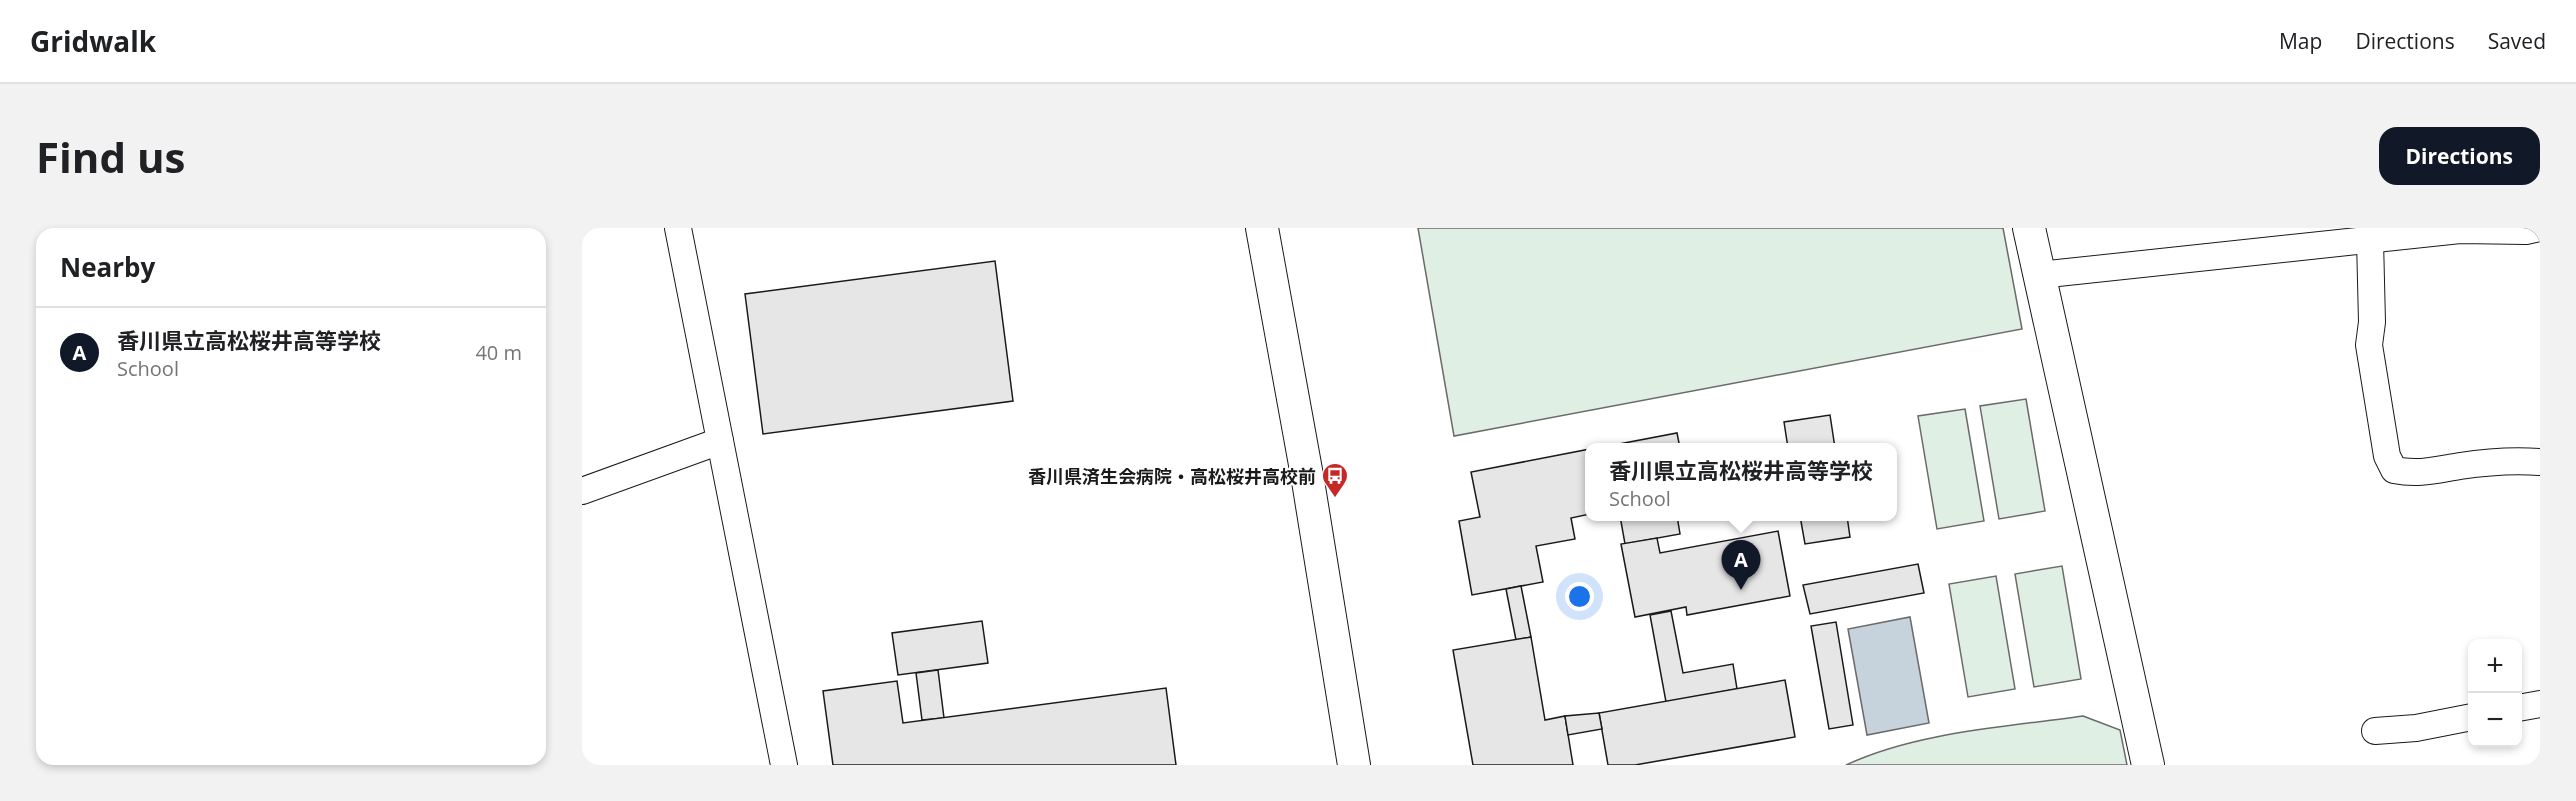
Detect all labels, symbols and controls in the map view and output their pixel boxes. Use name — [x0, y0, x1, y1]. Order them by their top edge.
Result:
text: Gridwalk — [30, 22, 156, 60]
text: Map — [2279, 27, 2322, 55]
text: Directions — [2355, 27, 2455, 55]
text: Saved — [2488, 27, 2546, 55]
button: Directions — [2379, 127, 2540, 185]
text: Find us — [36, 128, 185, 185]
text: Nearby — [60, 249, 155, 285]
text: 香川県立高松桜井高等学校 — [117, 325, 381, 355]
text: A — [73, 339, 86, 366]
text: 40 m — [475, 339, 522, 366]
text: School — [117, 355, 179, 382]
popup — [1585, 443, 1897, 521]
text: 香川県立高松桜井高等学校 — [1609, 455, 1873, 485]
bus stop icon: 香川県済生会病院・高松桜井高校前 — [1320, 461, 1350, 499]
place label: 香川県済生会病院・高松桜井高校前 — [1028, 464, 1316, 488]
text: School — [1609, 485, 1671, 512]
pin: A — [1722, 540, 1760, 590]
your location — [1565, 582, 1594, 611]
map controls — [2468, 639, 2522, 747]
button: + — [2468, 639, 2522, 693]
button: − — [2468, 693, 2522, 747]

